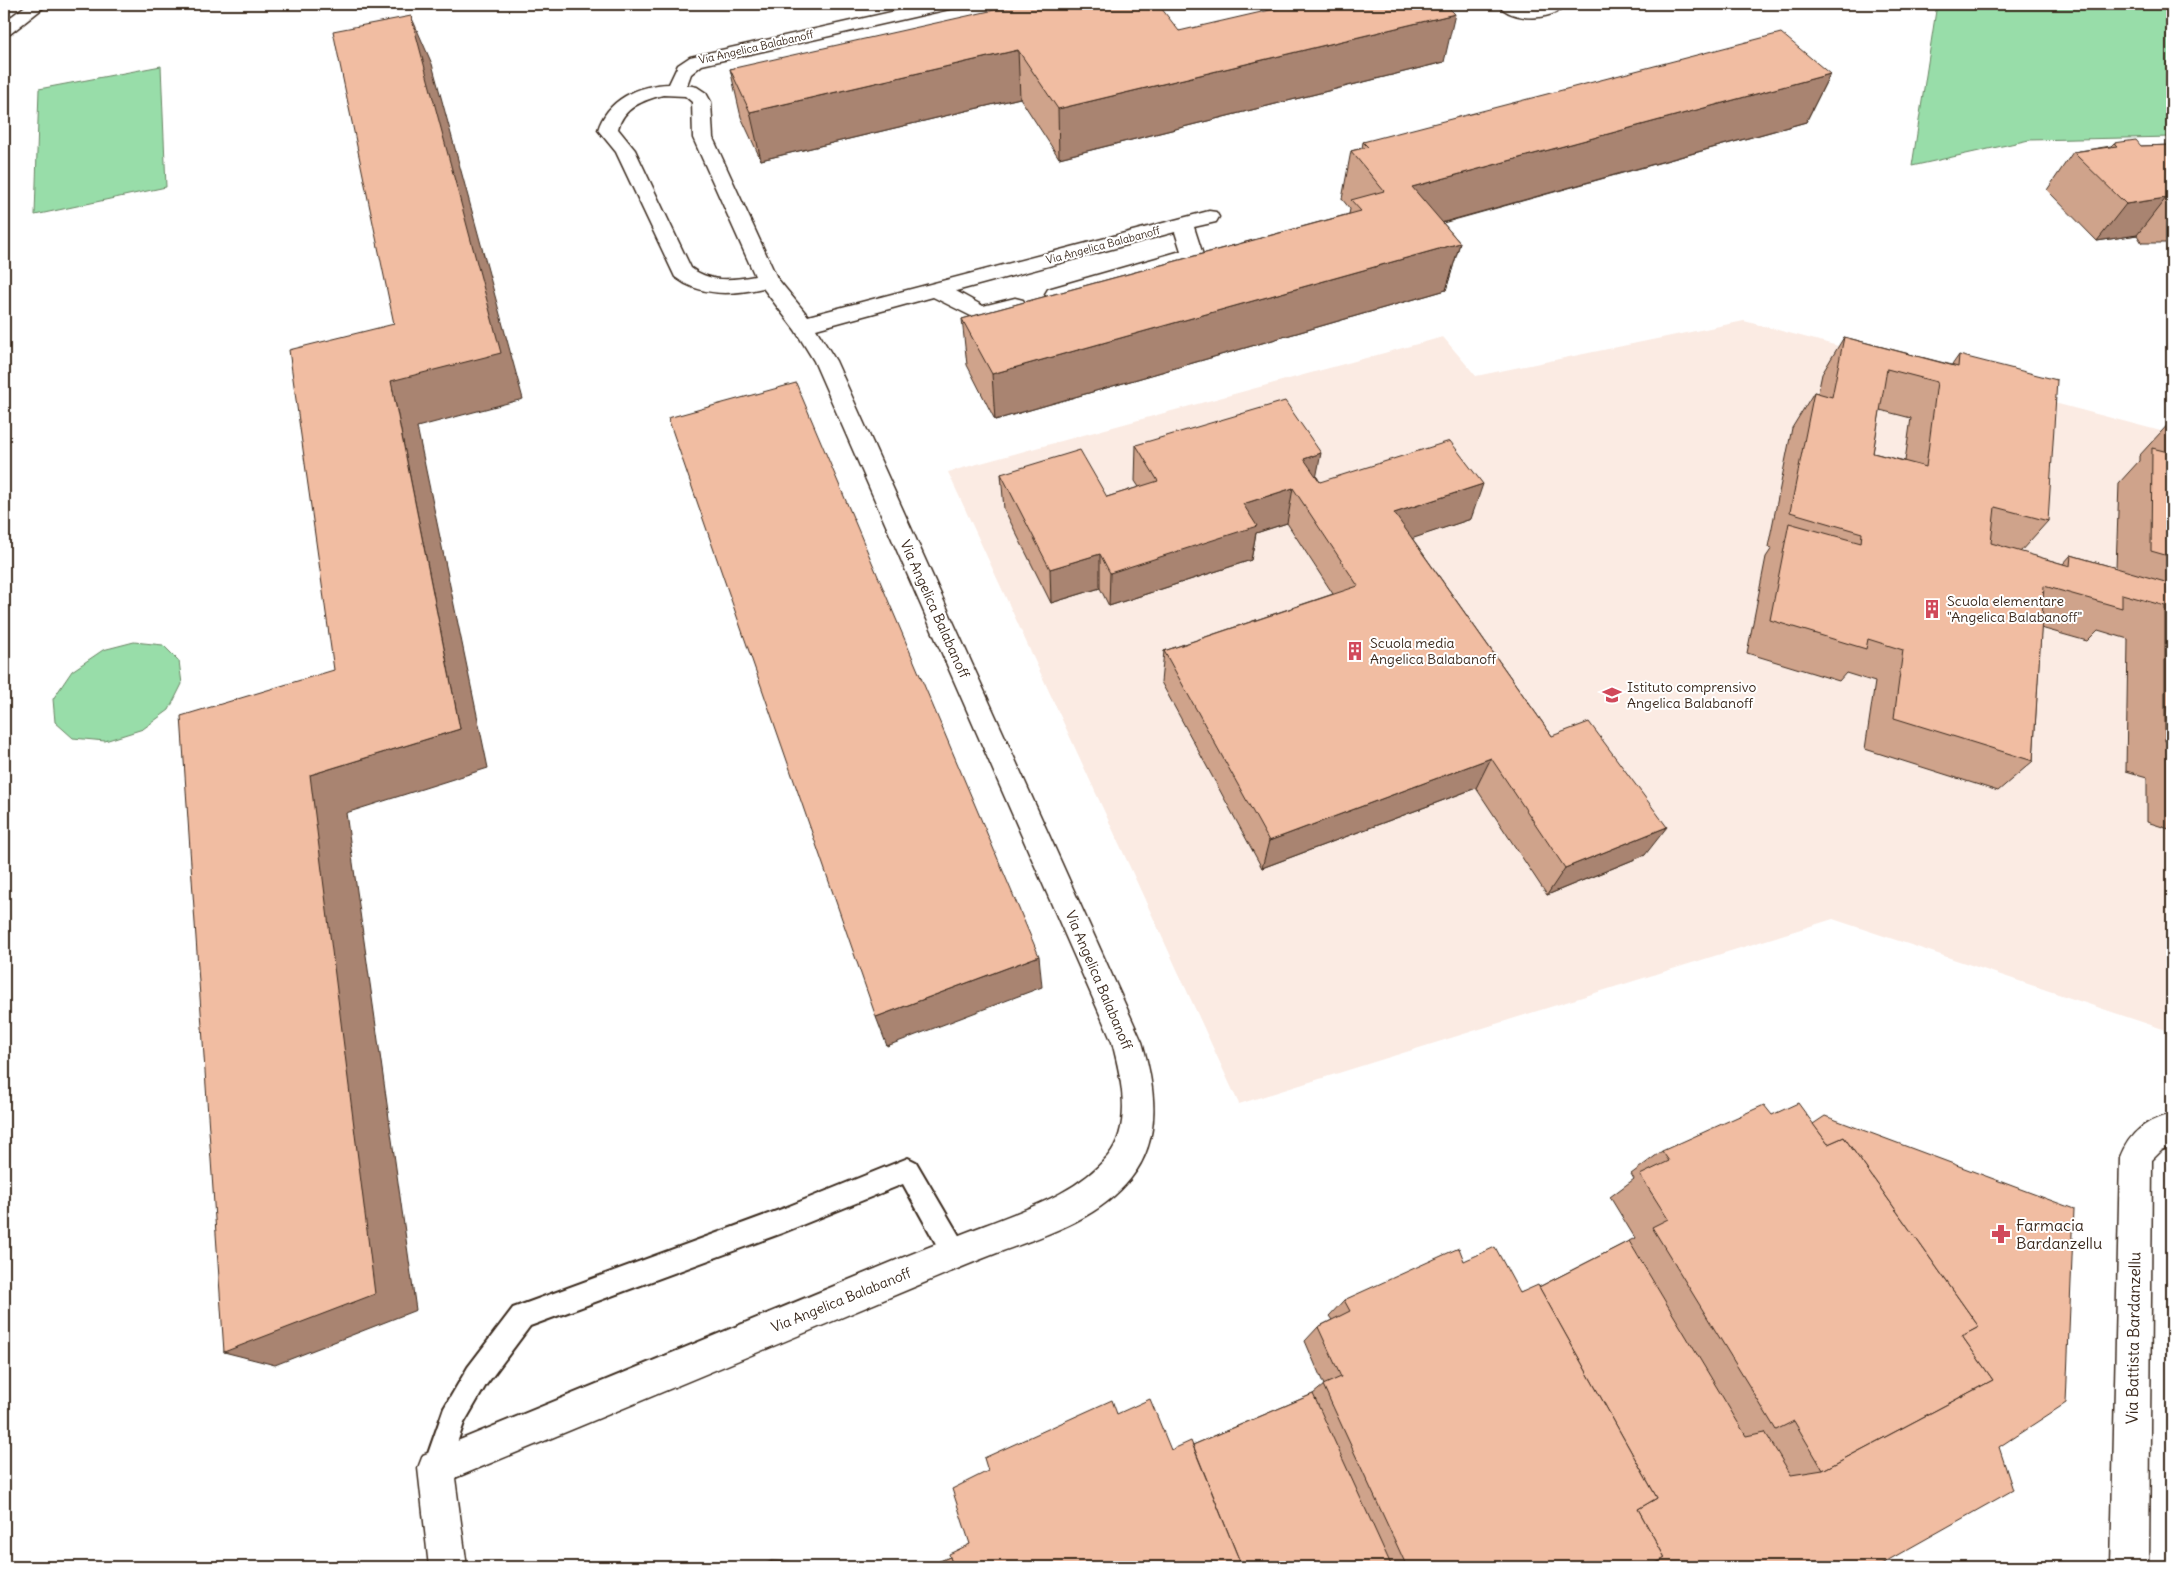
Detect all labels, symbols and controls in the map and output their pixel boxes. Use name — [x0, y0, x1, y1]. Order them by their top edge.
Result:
street label: Via Angelica Balabanoff — [697, 27, 815, 67]
street label: Via Angelica Balabanoff — [1045, 223, 1162, 267]
street label: Via Angelica Balabanoff — [896, 537, 974, 681]
place label: Scuola elementare "Angelica Balabanoff" — [1947, 592, 2082, 626]
building icon: Scuola elementare "Angelica Balabanoff" — [1921, 598, 1943, 620]
place label: Scuola media Angelica Balabanoff — [1370, 634, 1497, 668]
building icon: Scuola media Angelica Balabanoff — [1344, 640, 1366, 662]
place label: Istituto comprensivo Angelica Balabanoff — [1627, 678, 1757, 712]
school or university icon: Istituto comprensivo Angelica Balabanoff — [1601, 684, 1623, 706]
street label: Via Angelica Balabanoff — [1062, 908, 1137, 1053]
place label: Farmacia Bardanzellu — [2016, 1215, 2102, 1253]
pharmacy icon: Farmacia Bardanzellu — [1990, 1223, 2012, 1245]
street label: Via Battista Bardanzellu — [2121, 1252, 2145, 1424]
street label: Via Angelica Balabanoff — [768, 1264, 914, 1336]

